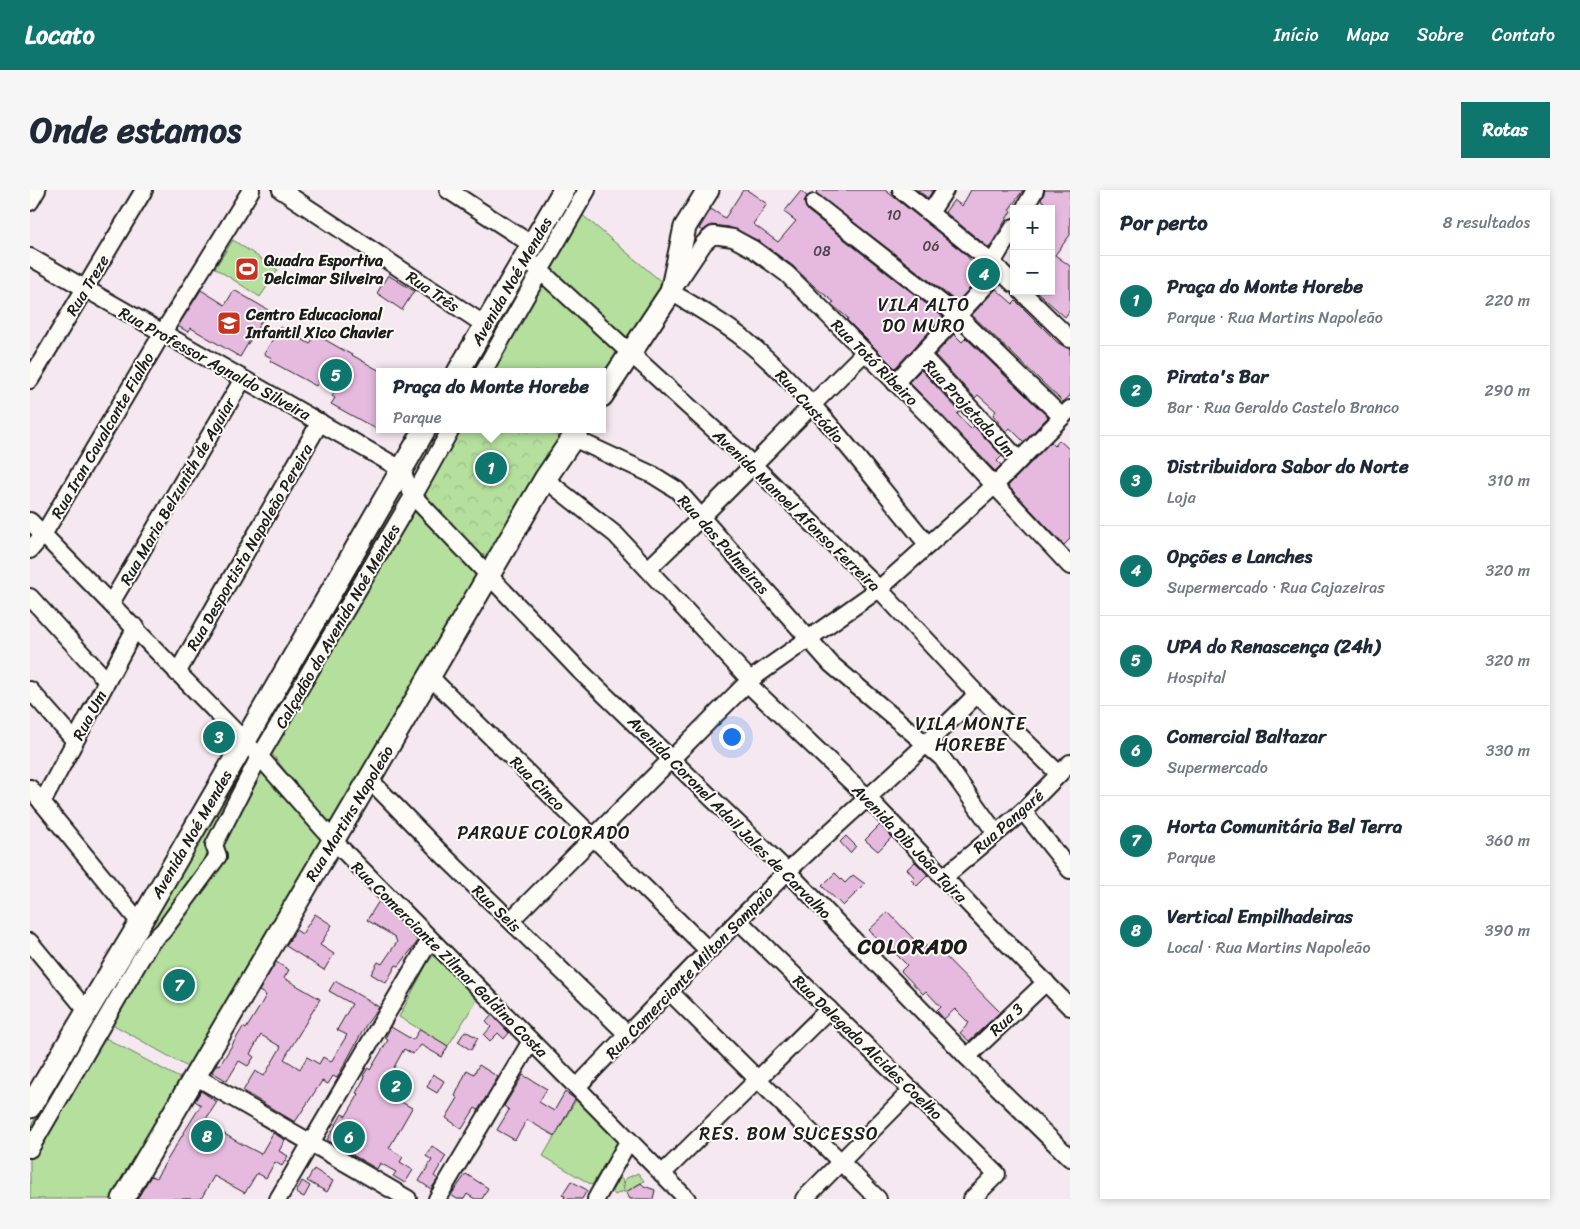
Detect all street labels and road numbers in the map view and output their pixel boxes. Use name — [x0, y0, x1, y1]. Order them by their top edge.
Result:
street label: Avenida Noé Mendes — [462, 211, 560, 352]
street label: Rua Treze — [58, 249, 117, 322]
street label: Rua Três — [400, 263, 466, 320]
street label: Rua Professor Agnaldo Silveira — [113, 298, 317, 429]
street label: Rua Totó Ribeiro — [824, 312, 925, 413]
street label: Rua Iran Cavalcante Fialho — [43, 346, 162, 524]
street label: Rua Projetada Um — [916, 352, 1023, 464]
street label: Rua Custódio — [768, 362, 851, 450]
street label: Rua Maria Belzunith de Aguiar — [112, 390, 244, 591]
street label: Avenida Manoel Afonso Ferreira — [705, 421, 888, 599]
street label: Rua Desportista Napoleão Pereira — [178, 437, 321, 656]
street label: Rua das Palmeiras — [670, 487, 777, 601]
street label: Calçadão da Avenida Noé Mendes — [267, 518, 408, 734]
street label: Rua Um — [64, 685, 115, 746]
street label: Avenida Coronel Adail Jales de Carvalho — [620, 708, 839, 926]
street label: Rua Martins Napoleão — [297, 739, 402, 887]
street label: Rua Cinco — [503, 748, 573, 818]
street label: Avenida Noé Mendes — [142, 764, 240, 905]
street label: Avenida Dib João Tajra — [844, 776, 975, 911]
street label: Rua Pangaré — [966, 782, 1051, 861]
street label: Rua Comerciante Zilmar Galdino Costa — [344, 854, 556, 1065]
street label: Rua Seis — [465, 877, 529, 940]
street label: Rua Comerciante Milton Sampaio — [598, 878, 781, 1066]
street label: Rua Delegado Alcides Coelho — [786, 967, 950, 1127]
street label: Rua 3 — [982, 995, 1031, 1043]

